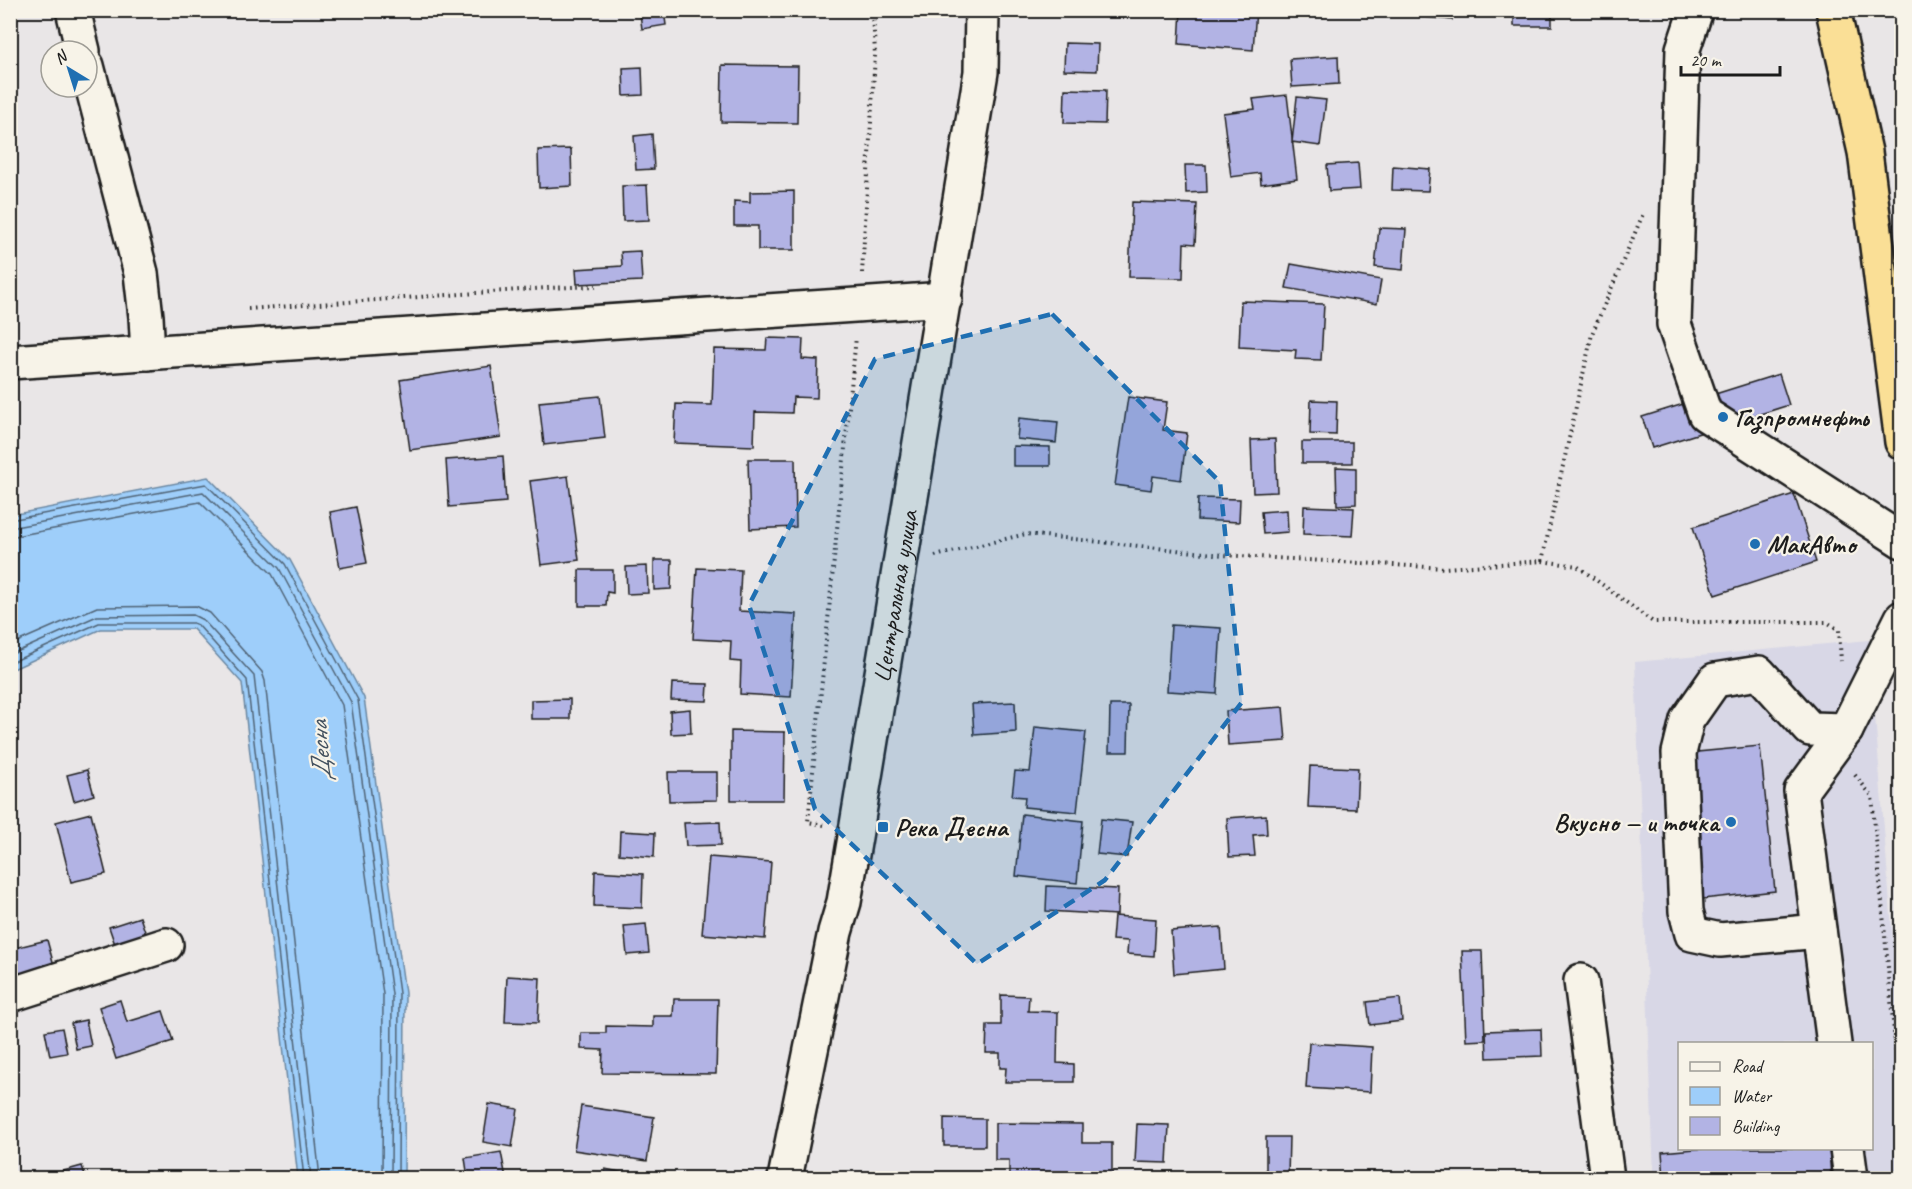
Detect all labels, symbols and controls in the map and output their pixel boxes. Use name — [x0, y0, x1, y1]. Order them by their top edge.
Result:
north arrow — [39, 39, 99, 99]
scale bar — [1681, 39, 1780, 77]
text: N — [50, 45, 73, 69]
text: 20 m — [1690, 49, 1723, 71]
place label: Газпромнефть — [1735, 401, 1871, 434]
marker: Газпромнефть — [1716, 410, 1730, 424]
street label: Центральная улица — [865, 506, 926, 685]
place label: МакАвто — [1767, 528, 1858, 561]
marker: МакАвто — [1748, 537, 1762, 551]
water label: Десна — [301, 718, 339, 783]
place label: Вкусно — и точка — [1554, 806, 1722, 839]
place label: Река Десна — [895, 811, 1010, 844]
marker: Вкусно — и точка — [1724, 815, 1738, 829]
marker: Река Десна — [876, 820, 890, 834]
legend — [1678, 1042, 1873, 1150]
text: Road — [1732, 1055, 1765, 1077]
text: Water — [1732, 1085, 1773, 1107]
text: Building — [1732, 1115, 1781, 1137]

